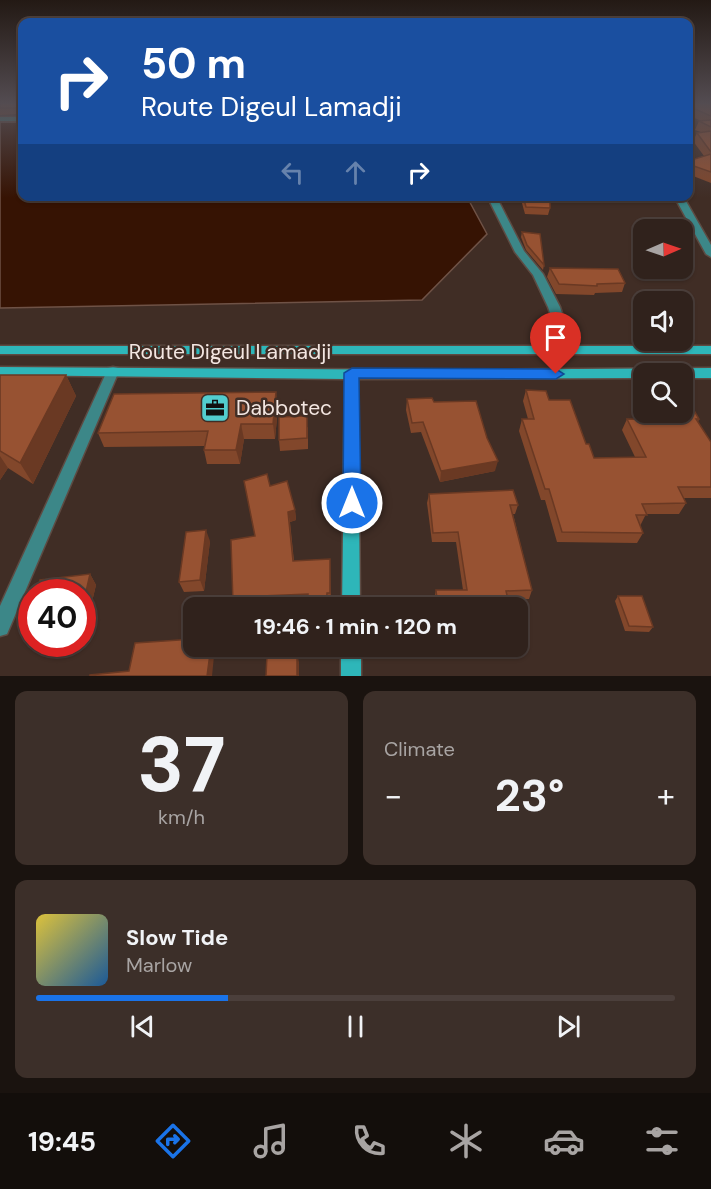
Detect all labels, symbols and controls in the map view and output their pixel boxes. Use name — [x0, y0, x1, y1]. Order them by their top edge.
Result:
text: 50 m — [141, 36, 246, 91]
icon: right — [42, 42, 120, 120]
text: Route Digeul Lamadji — [141, 89, 402, 124]
icon: left — [276, 156, 309, 189]
icon: ahead — [339, 156, 372, 189]
icon: right — [402, 156, 435, 189]
north arrow — [633, 219, 693, 279]
map controls — [633, 219, 693, 423]
button: sound — [633, 291, 693, 351]
pin — [530, 312, 581, 374]
icon: arrive — [539, 321, 572, 354]
street label: Route Digeul Lamadji — [129, 338, 331, 366]
button: search — [633, 363, 693, 423]
office icon: Dabbotec — [199, 392, 231, 424]
place label: Dabbotec — [236, 394, 332, 422]
position arrow — [320, 471, 384, 535]
speed limit sign: 40 — [18, 579, 96, 657]
text: 19:46 · 1 min · 120 m — [254, 612, 457, 641]
text: 37 — [137, 714, 226, 815]
text: Climate — [384, 736, 455, 762]
text: 23° — [495, 766, 564, 825]
text: − — [384, 774, 402, 817]
text: + — [657, 774, 675, 817]
text: km/h — [158, 804, 205, 830]
text: Slow Tide — [126, 923, 228, 952]
text: Marlow — [126, 952, 192, 978]
icon: previous — [126, 1010, 159, 1043]
icon: pause — [339, 1010, 372, 1043]
icon: next — [552, 1010, 585, 1043]
icon: directions — [152, 1120, 194, 1162]
icon: music — [250, 1120, 292, 1162]
icon: phone — [348, 1120, 390, 1162]
icon: climate — [445, 1120, 487, 1162]
icon: car — [543, 1120, 585, 1162]
icon: filters — [641, 1120, 683, 1162]
text: 19:45 — [28, 1124, 96, 1159]

